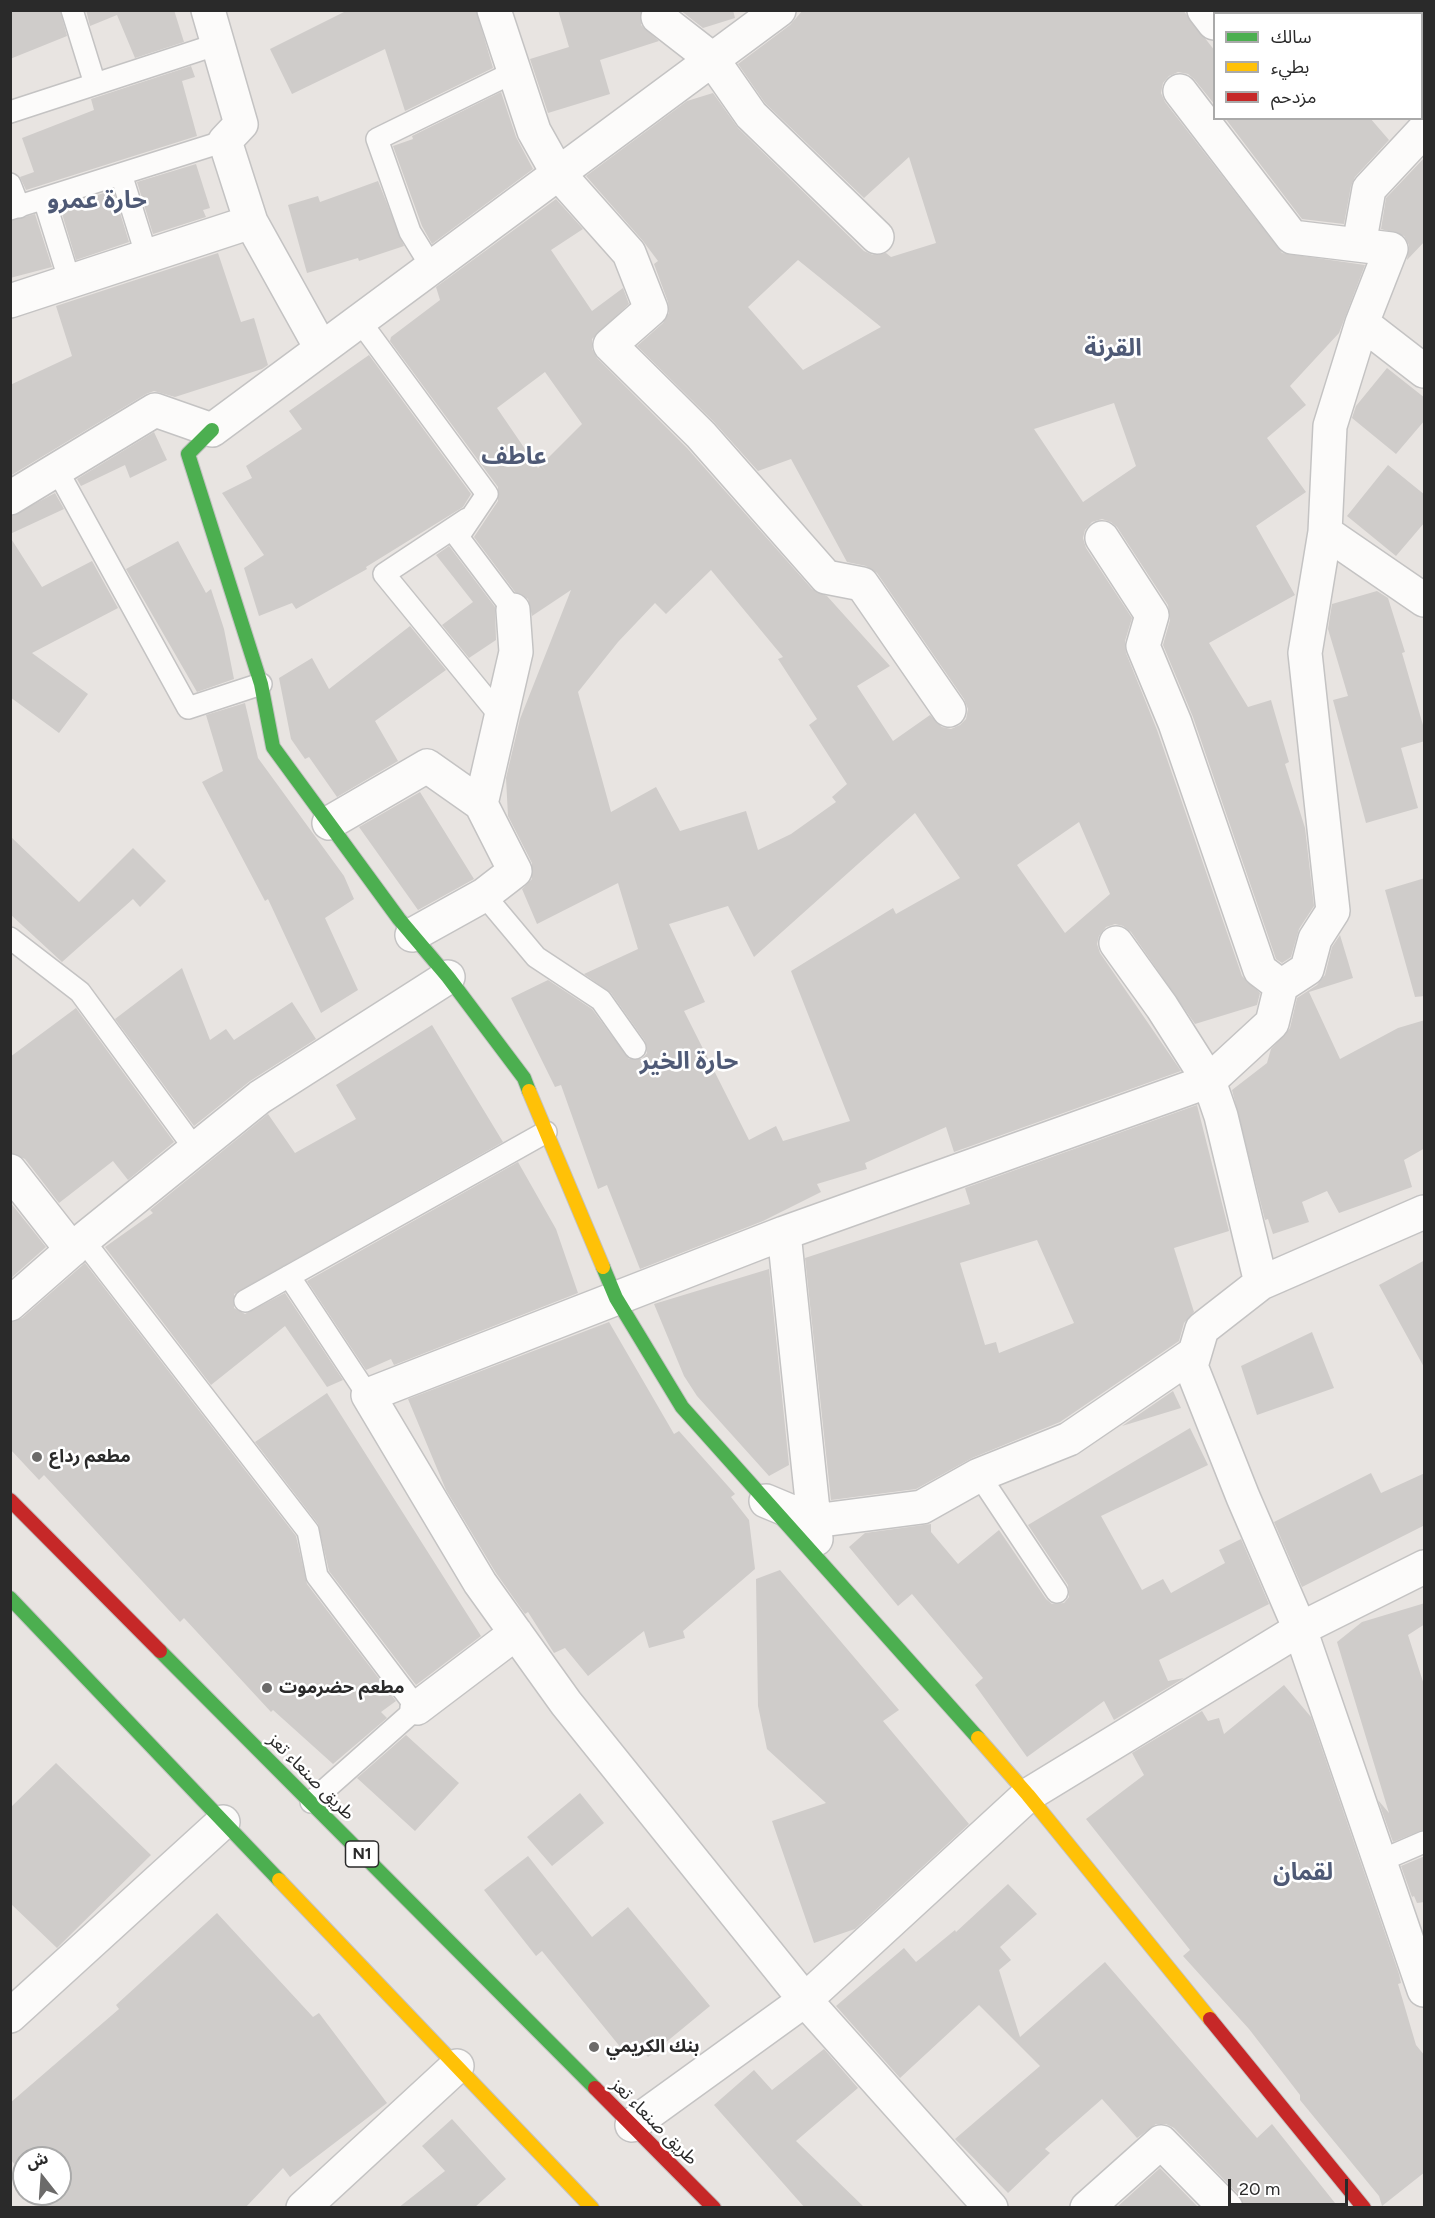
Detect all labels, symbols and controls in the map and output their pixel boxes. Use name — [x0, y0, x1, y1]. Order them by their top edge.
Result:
legend — [1213, 12, 1423, 120]
text: سالك — [1271, 26, 1312, 48]
text: بطيء — [1271, 56, 1309, 78]
text: مزدحم — [1271, 86, 1316, 108]
district label: حارة عمرو — [47, 187, 147, 215]
district label: القرنة — [1084, 335, 1142, 363]
district label: عاطف — [481, 443, 547, 471]
district label: حارة الخير — [640, 1048, 738, 1076]
place label: مطعم رداع — [49, 1446, 131, 1468]
marker: مطعم رداع — [30, 1450, 44, 1464]
place label: مطعم حضرموت — [279, 1677, 404, 1699]
marker: مطعم حضرموت — [260, 1681, 274, 1695]
street label: طريق صنعاء تعز — [263, 1729, 359, 1825]
road number: N1 — [346, 1841, 378, 1867]
district label: لقمان — [1273, 1859, 1333, 1887]
place label: بنك الكريمي — [606, 2036, 699, 2058]
marker: بنك الكريمي — [587, 2040, 601, 2054]
street label: طريق صنعاء تعز — [606, 2074, 702, 2170]
north arrow — [12, 2146, 72, 2206]
text: ش — [24, 2148, 50, 2173]
scale bar — [1231, 2167, 1351, 2205]
text: 20 m — [1239, 2178, 1280, 2200]

